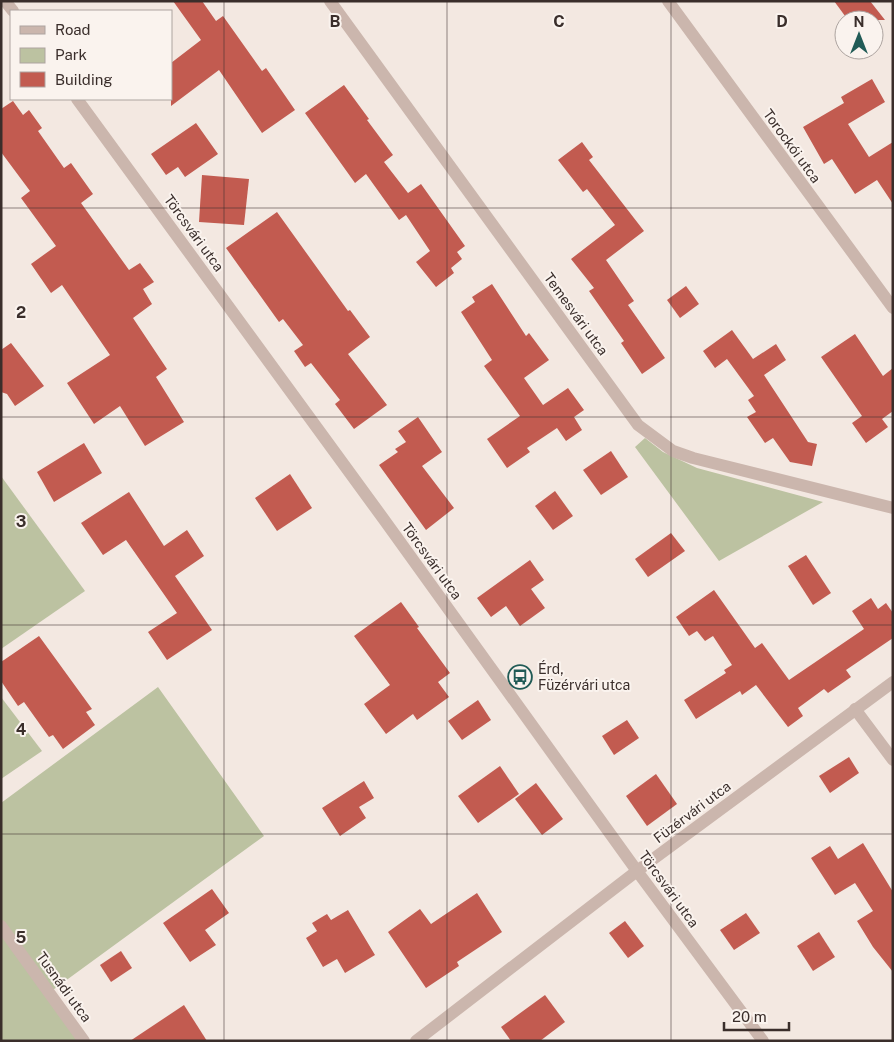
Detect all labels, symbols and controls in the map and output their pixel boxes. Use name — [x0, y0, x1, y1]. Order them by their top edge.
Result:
legend — [10, 10, 172, 100]
north arrow — [834, 10, 884, 60]
text: B — [330, 12, 341, 31]
text: C — [553, 12, 565, 31]
text: D — [776, 12, 788, 31]
text: N — [854, 14, 864, 30]
text: Road — [55, 21, 91, 38]
text: Park — [55, 46, 87, 63]
text: Building — [55, 71, 113, 88]
street label: Torockói utca — [760, 106, 824, 186]
street label: Törcsvári utca — [161, 192, 227, 274]
street label: Temesvári utca — [541, 270, 611, 358]
text: 2 — [16, 303, 26, 322]
text: 3 — [16, 512, 26, 531]
street label: Törcsvári utca — [399, 520, 465, 602]
place label: Érd, Füzérvári utca — [538, 660, 630, 693]
bus stop icon: Érd, Füzérvári utca — [507, 664, 533, 690]
text: 4 — [16, 720, 27, 739]
street label: Füzérvári utca — [650, 778, 734, 846]
street label: Törcsvári utca — [636, 848, 702, 930]
text: 5 — [16, 928, 27, 947]
street label: Tusnádi utca — [33, 949, 95, 1025]
scale bar — [724, 1000, 789, 1032]
text: 20 m — [732, 1008, 767, 1025]

